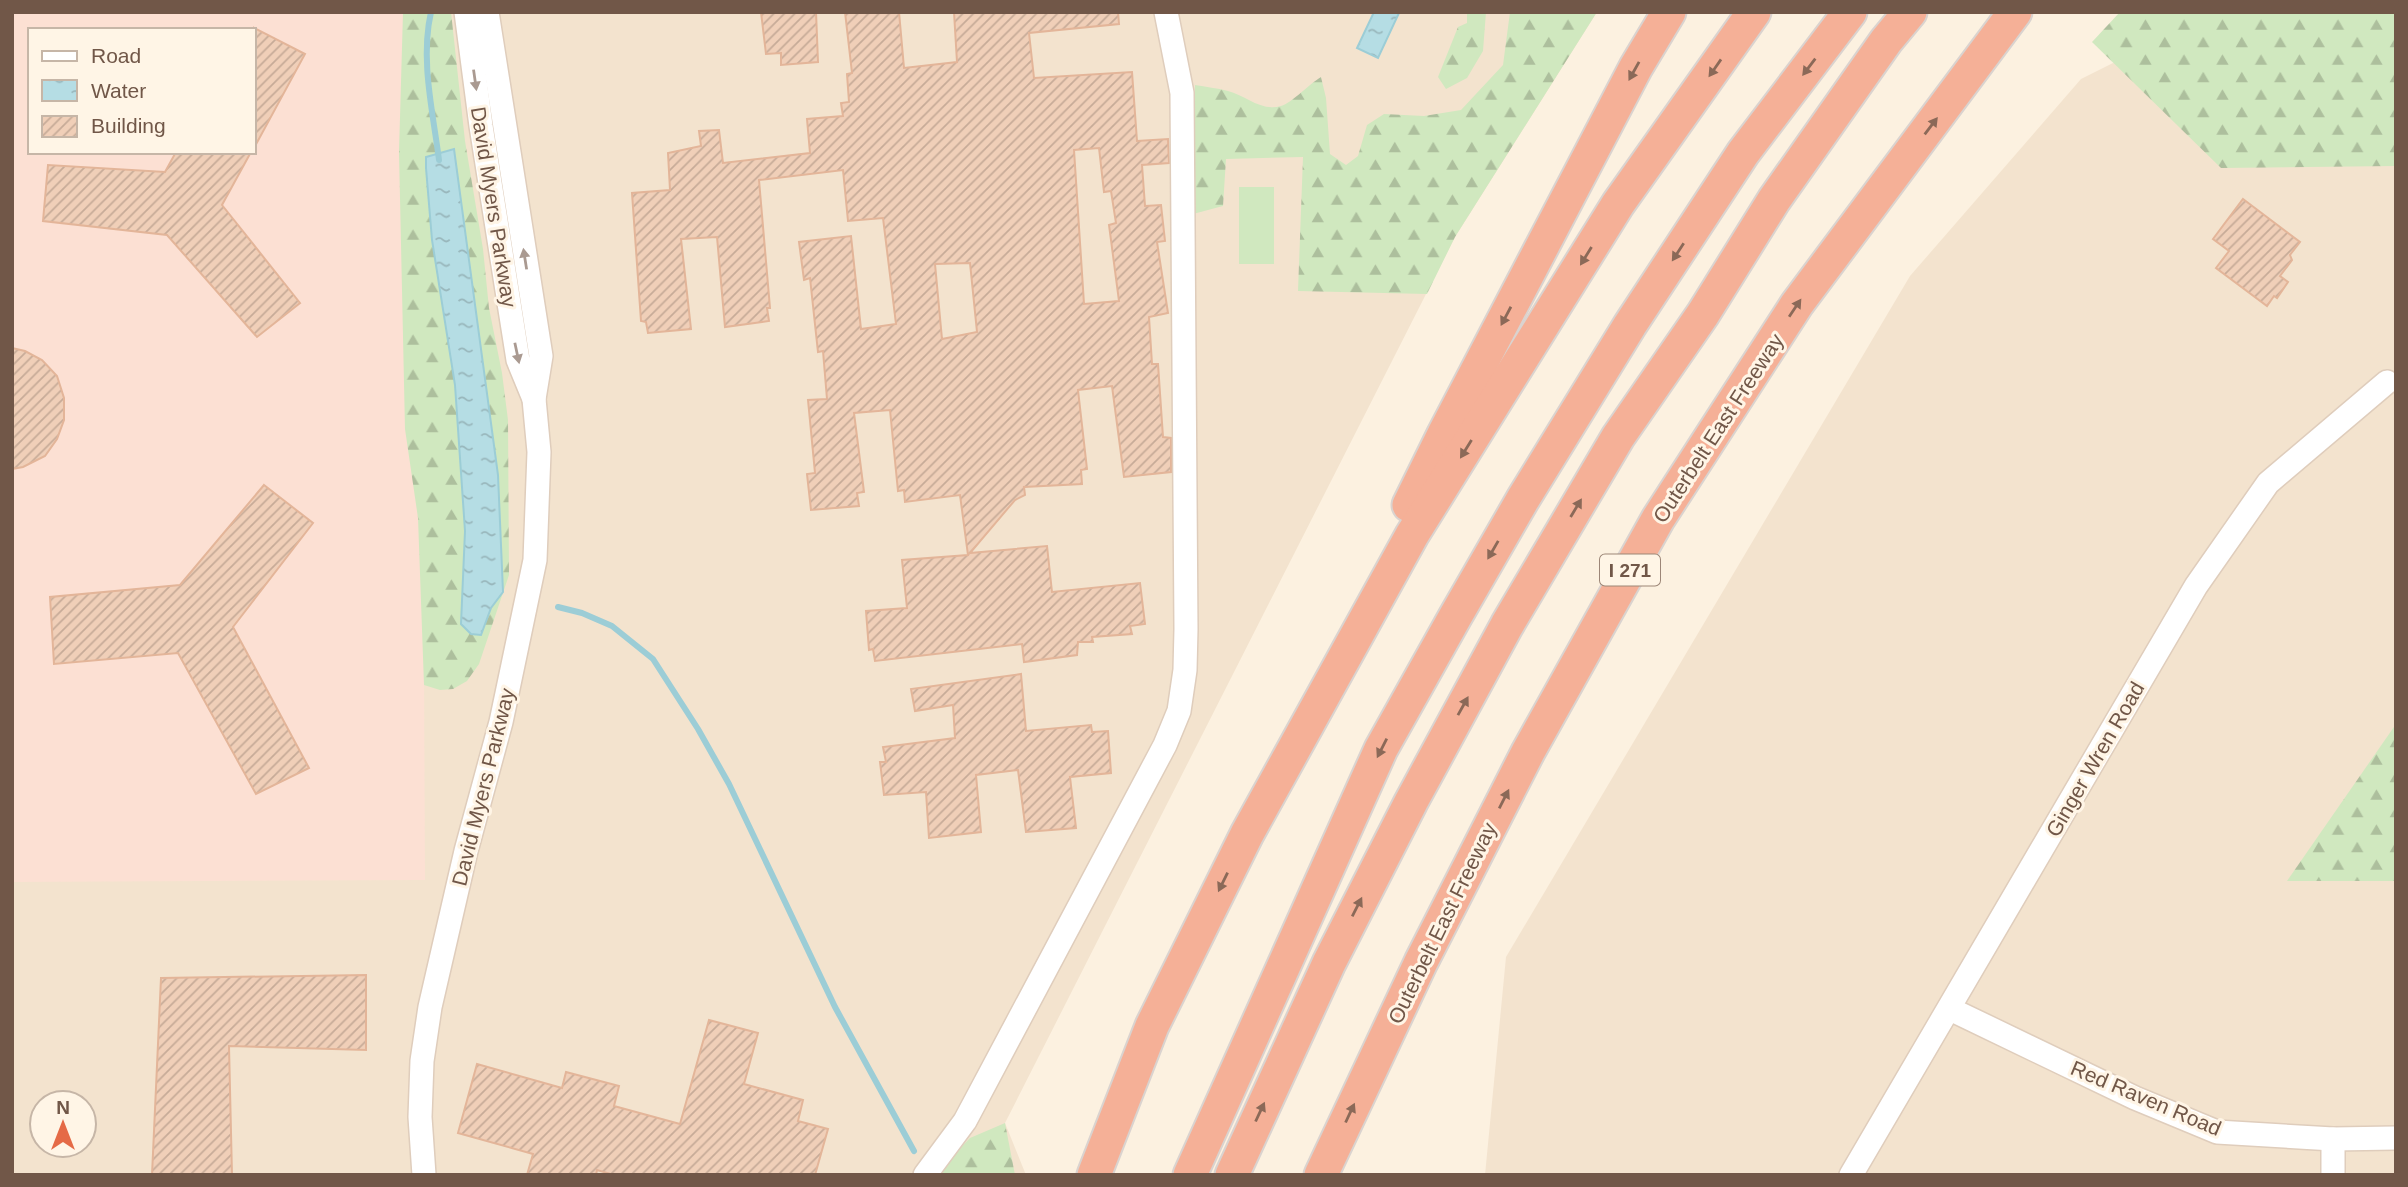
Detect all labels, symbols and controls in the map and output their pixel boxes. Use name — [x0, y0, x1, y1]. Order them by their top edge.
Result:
legend — [28, 28, 256, 154]
text: Road — [91, 44, 141, 67]
one-way arrow — [1801, 57, 1816, 75]
one-way arrow — [1708, 59, 1722, 77]
one-way arrow — [1628, 61, 1640, 81]
one-way arrow — [469, 69, 480, 91]
text: Water — [91, 79, 146, 102]
street label: David Myers Parkway — [467, 105, 521, 310]
text: Building — [91, 114, 166, 137]
one-way arrow — [1923, 117, 1937, 135]
one-way arrow — [1671, 243, 1684, 262]
one-way arrow — [1580, 246, 1593, 265]
one-way arrow — [519, 248, 530, 270]
one-way arrow — [1788, 299, 1801, 318]
one-way arrow — [1500, 306, 1512, 326]
street label: Outerbelt East Freeway — [1648, 329, 1788, 527]
one-way arrow — [512, 342, 523, 364]
one-way arrow — [1459, 439, 1472, 458]
one-way arrow — [1570, 499, 1583, 518]
one-way arrow — [1487, 540, 1499, 559]
road number: I 271 — [1600, 554, 1660, 586]
street label: Ginger Wren Road — [2041, 678, 2149, 840]
street label: David Myers Parkway — [447, 685, 519, 888]
one-way arrow — [1457, 695, 1469, 715]
one-way arrow — [1376, 738, 1387, 758]
one-way arrow — [1499, 789, 1510, 809]
street label: Outerbelt East Freeway — [1383, 818, 1501, 1027]
one-way arrow — [1218, 872, 1229, 892]
one-way arrow — [1352, 897, 1363, 917]
street label: Red Raven Road — [2067, 1056, 2225, 1140]
north arrow — [28, 1089, 98, 1159]
text: N — [56, 1097, 70, 1118]
one-way arrow — [1254, 1102, 1266, 1122]
one-way arrow — [1344, 1103, 1356, 1123]

